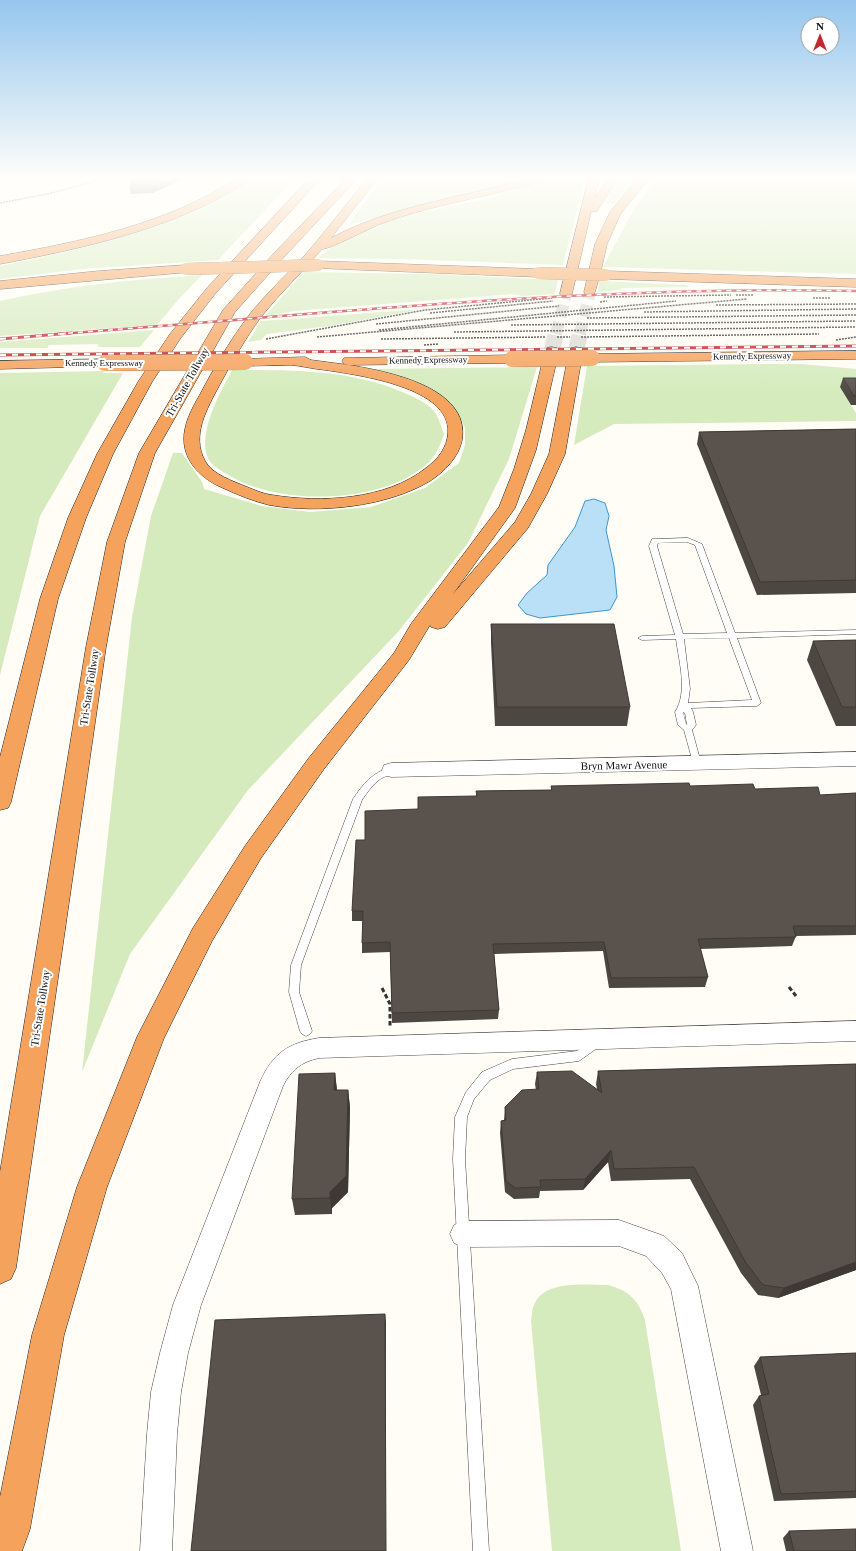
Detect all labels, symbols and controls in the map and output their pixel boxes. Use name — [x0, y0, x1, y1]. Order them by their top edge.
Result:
north arrow — [800, 16, 840, 56]
text: N — [816, 20, 824, 32]
street label: Tri-State Tollway — [163, 345, 211, 419]
street label: Kennedy Expressway — [713, 350, 792, 362]
street label: Kennedy Expressway — [389, 354, 468, 366]
street label: Kennedy Expressway — [65, 358, 144, 368]
street label: Tri-State Tollway — [77, 647, 101, 726]
street label: Bryn Mawr Avenue — [581, 758, 667, 772]
street label: Tri-State Tollway — [28, 968, 52, 1047]

